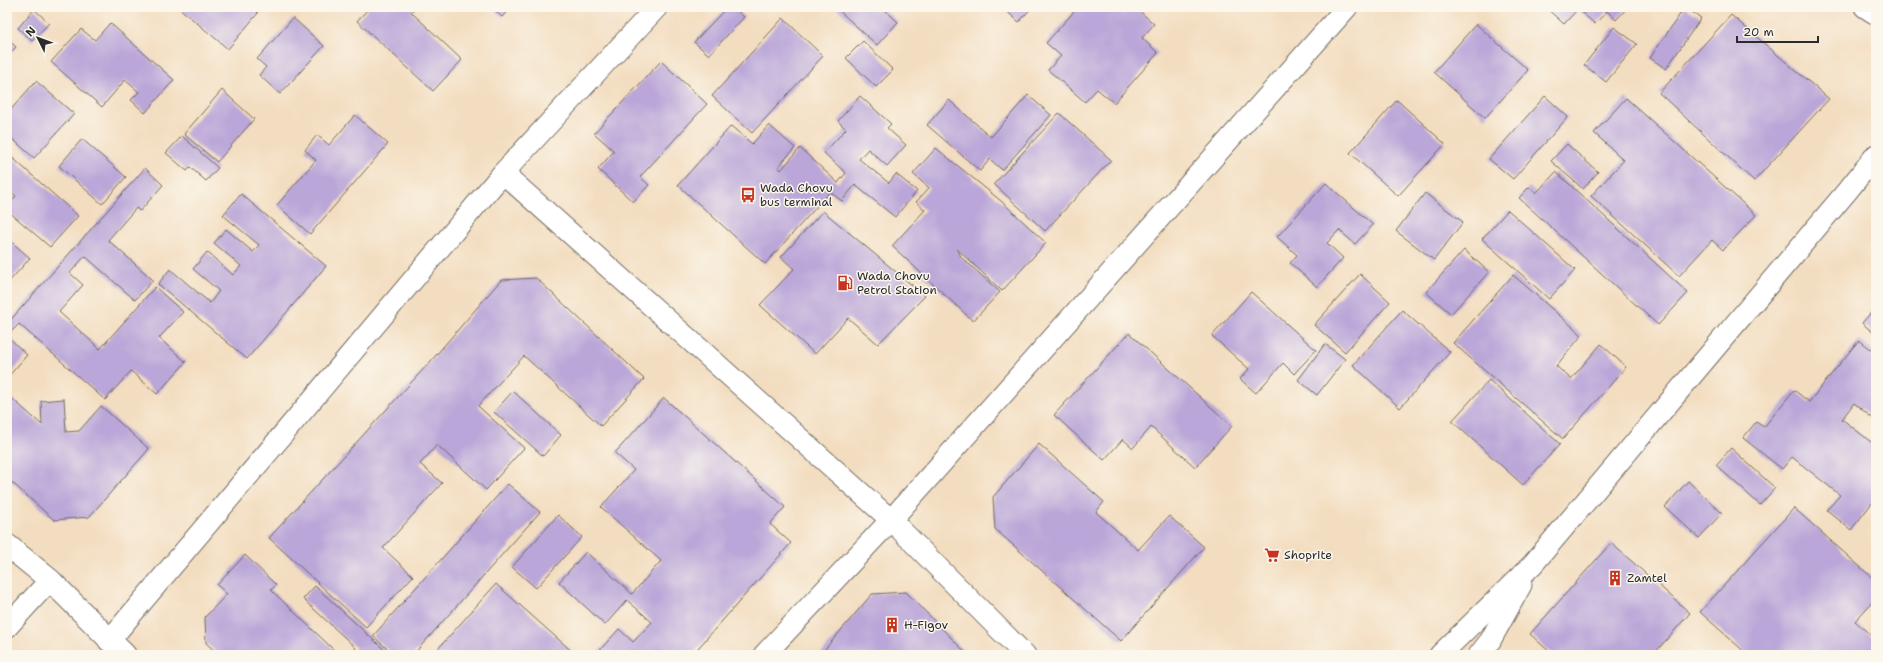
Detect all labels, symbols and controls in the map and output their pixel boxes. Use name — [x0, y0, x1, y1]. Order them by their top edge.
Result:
north arrow — [18, 18, 58, 58]
scale bar — [1737, 18, 1818, 44]
text: N — [22, 23, 40, 40]
text: 20 m — [1743, 24, 1774, 40]
place label: Wada Chovu bus terminal — [760, 180, 833, 210]
bus stop icon: Wada Chovu bus terminal — [739, 186, 757, 204]
place label: Wada Chovu Petrol Station — [857, 268, 937, 298]
fuel station icon: Wada Chovu Petrol Station — [836, 274, 854, 292]
supermarket icon: Shoprite — [1263, 546, 1281, 564]
place label: Shoprite — [1284, 547, 1332, 563]
building icon: Zamtel — [1606, 569, 1624, 587]
place label: Zamtel — [1627, 570, 1667, 586]
building icon: H-Figov — [883, 616, 901, 634]
place label: H-Figov — [904, 617, 949, 633]

